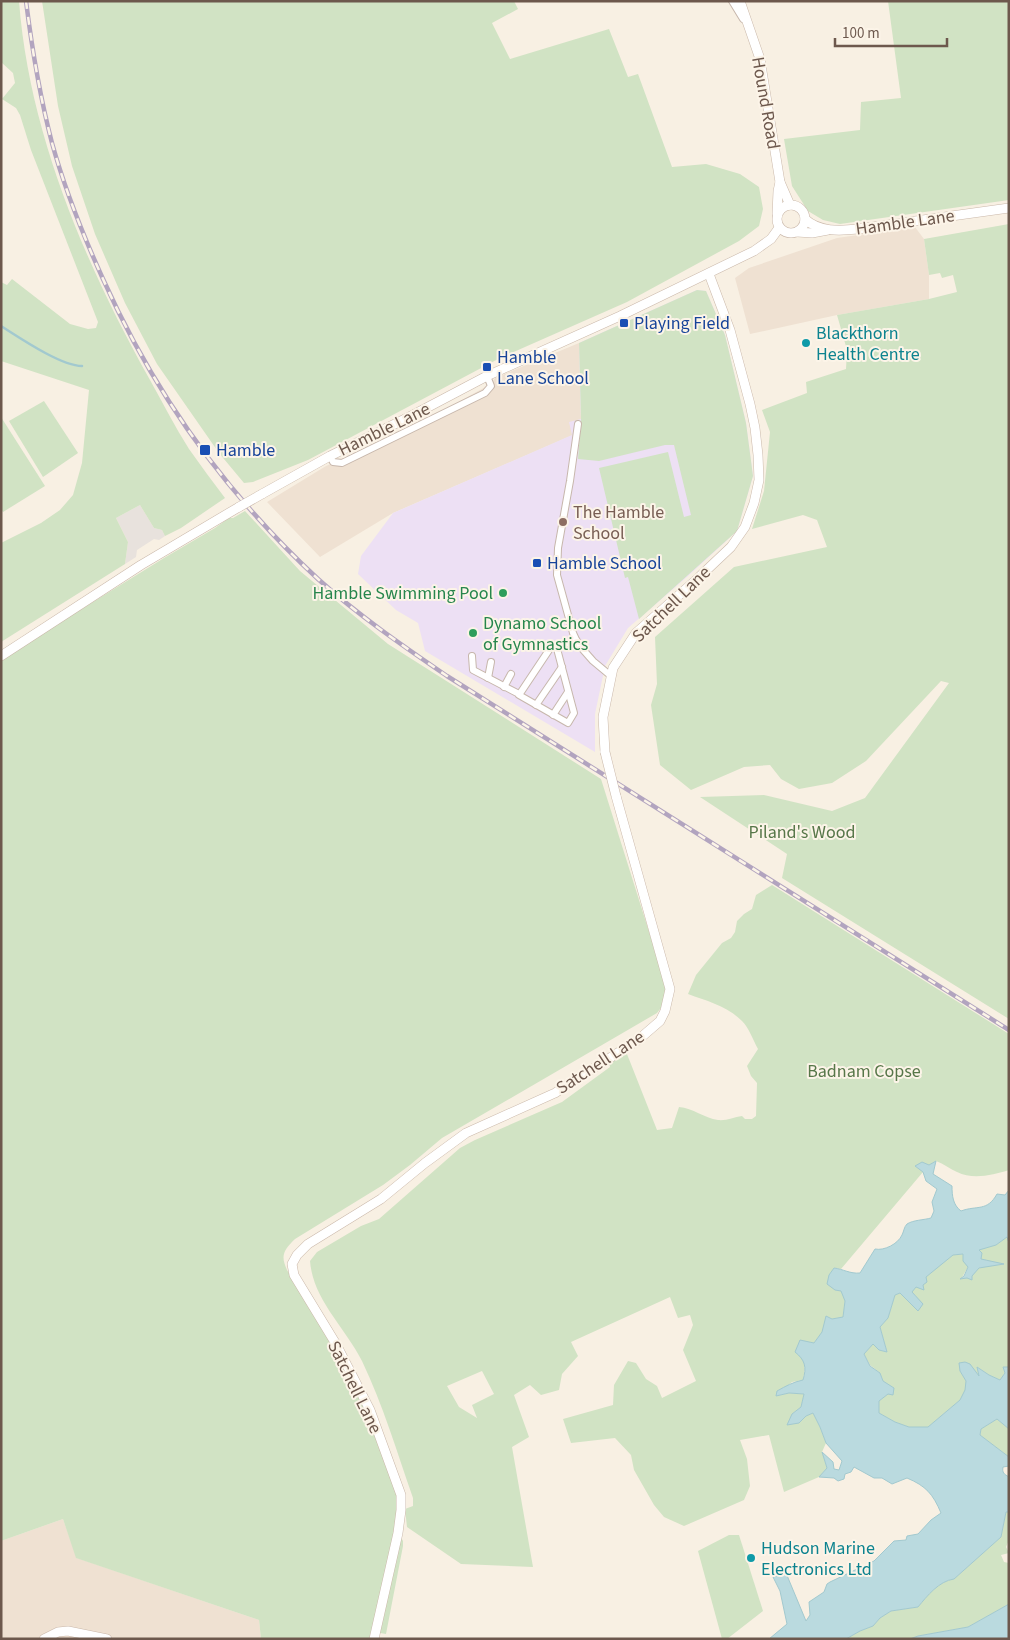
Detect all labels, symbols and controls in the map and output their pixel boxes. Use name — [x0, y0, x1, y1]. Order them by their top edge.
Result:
scale bar — [835, 15, 948, 47]
text: 100 m — [842, 23, 880, 44]
street label: Hound Road — [745, 55, 786, 151]
street label: Hamble Lane — [854, 203, 956, 242]
place label: Playing Field — [634, 311, 730, 336]
marker: Playing Field — [618, 317, 630, 329]
place label: Blackthorn Health Centre — [816, 321, 920, 367]
marker: Blackthorn Health Centre — [800, 337, 812, 349]
place label: Hamble Lane School — [497, 345, 589, 391]
marker: Hamble Lane School — [481, 361, 493, 373]
street label: Hamble Lane — [334, 396, 434, 462]
place label: Hamble — [216, 438, 275, 463]
marker: Hamble — [198, 443, 212, 457]
place label: The Hamble School — [573, 500, 664, 546]
marker: The Hamble School — [557, 516, 569, 528]
place label: Hamble School — [547, 551, 662, 576]
marker: Hamble School — [531, 557, 543, 569]
street label: Satchell Lane — [626, 560, 716, 648]
place label: Hamble Swimming Pool — [313, 581, 493, 606]
marker: Hamble Swimming Pool — [497, 587, 509, 599]
place label: Dynamo School of Gymnastics — [483, 611, 601, 657]
marker: Dynamo School of Gymnastics — [467, 627, 479, 639]
park label: Piland's Wood — [748, 820, 856, 845]
street label: Satchell Lane — [551, 1025, 649, 1100]
park label: Badnam Copse — [807, 1059, 921, 1084]
street label: Satchell Lane — [321, 1337, 388, 1438]
place label: Hudson Marine Electronics Ltd — [761, 1536, 875, 1582]
marker: Hudson Marine Electronics Ltd — [745, 1552, 757, 1564]

